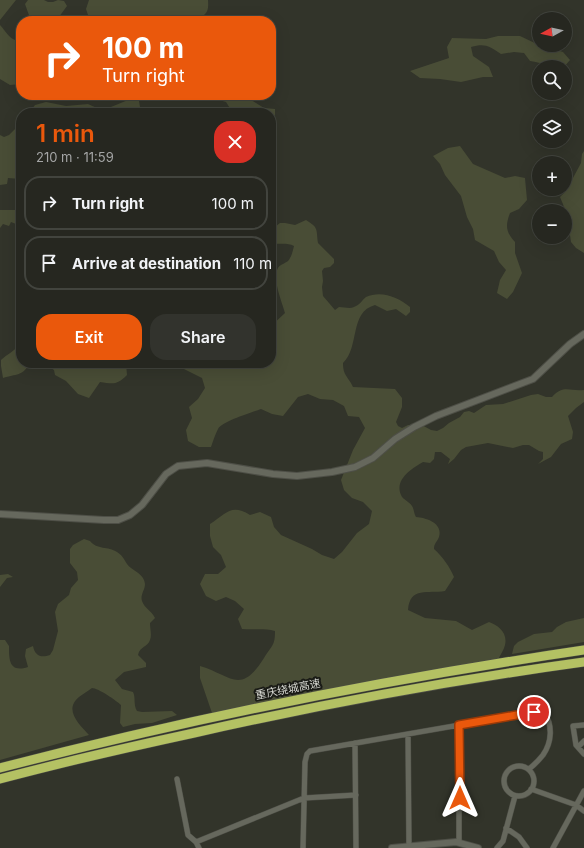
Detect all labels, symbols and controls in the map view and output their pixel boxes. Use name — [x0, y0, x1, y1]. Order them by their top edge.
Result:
north arrow — [532, 12, 572, 52]
map controls — [532, 12, 572, 244]
text: 100 m — [102, 31, 184, 65]
icon: right — [36, 32, 88, 84]
button: search — [532, 60, 572, 100]
text: Turn right — [102, 65, 185, 86]
button: layers — [532, 108, 572, 148]
text: 1 min — [36, 119, 95, 148]
button: close — [214, 121, 256, 163]
text: 210 m · 11:59 — [36, 149, 114, 165]
button: + — [532, 156, 572, 196]
icon: right — [38, 192, 60, 214]
text: Turn right — [72, 194, 144, 213]
text: 100 m — [212, 194, 254, 213]
button: − — [532, 204, 572, 244]
icon: arrive — [38, 252, 60, 274]
text: Arrive at destination — [72, 254, 221, 273]
text: 110 m — [233, 254, 272, 273]
button: Exit — [36, 314, 142, 360]
button: Share — [150, 314, 256, 360]
street label: 重庆绕城高速 — [254, 676, 322, 702]
pin — [517, 695, 551, 729]
icon: arrive — [523, 701, 545, 723]
position arrow — [439, 777, 481, 819]

